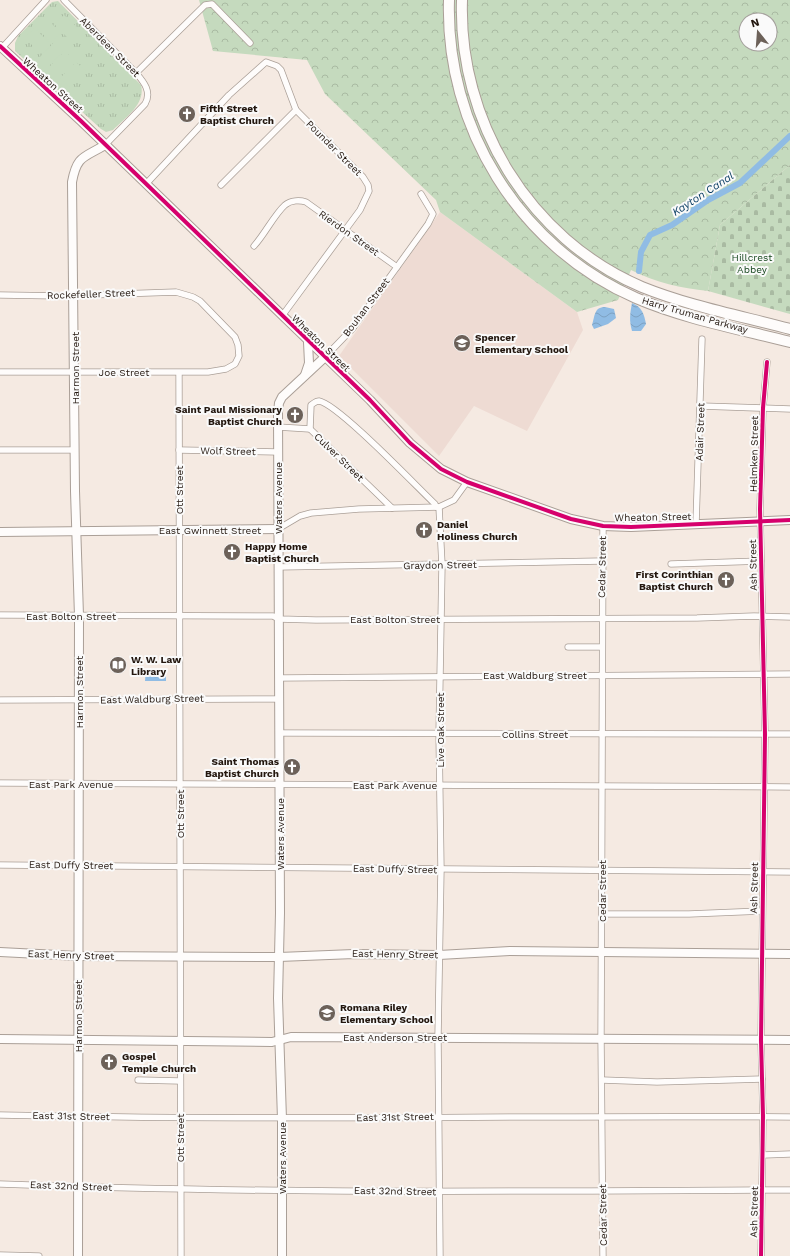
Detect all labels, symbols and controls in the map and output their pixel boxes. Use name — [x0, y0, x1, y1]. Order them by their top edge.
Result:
north arrow — [738, 12, 778, 52]
street label: Aberdeen Street — [78, 15, 143, 80]
text: N — [749, 16, 761, 30]
street label: Wheaton Street — [21, 55, 86, 115]
place label: Fifth Street Baptist Church — [200, 103, 274, 126]
church icon: Fifth Street Baptist Church — [177, 104, 197, 124]
street label: Pounder Street — [304, 118, 365, 179]
water label: Kayton Canal — [670, 169, 737, 219]
street label: Rierdon Street — [317, 208, 382, 258]
park label: Hillcrest Abbey — [732, 252, 773, 275]
street label: Bouhan Street — [340, 275, 392, 338]
street label: Rockefeller Street — [47, 287, 136, 301]
street label: Harry Truman Parkway — [641, 295, 750, 336]
street label: Wheaton Street — [290, 312, 353, 374]
street label: Harmon Street — [70, 331, 81, 404]
place label: Spencer Elementary School — [475, 332, 569, 355]
school or university icon: Spencer Elementary School — [452, 333, 472, 353]
street label: Joe Street — [99, 367, 150, 378]
street label: Adair Street — [693, 402, 707, 461]
place label: Saint Paul Missionary Baptist Church — [175, 404, 282, 427]
church icon: Saint Paul Missionary Baptist Church — [285, 405, 305, 425]
street label: Helmken Street — [748, 415, 760, 492]
street label: Culver Street — [312, 431, 366, 484]
street label: Wolf Street — [200, 445, 257, 457]
street label: Waters Avenue — [273, 462, 284, 534]
street label: Ott Street — [174, 465, 185, 514]
street label: Wheaton Street — [614, 511, 692, 523]
place label: Daniel Holiness Church — [437, 519, 517, 542]
church icon: Daniel Holiness Church — [414, 520, 434, 540]
street label: East Gwinnett Street — [159, 525, 262, 536]
street label: Cedar Street — [596, 535, 608, 598]
street label: Ash Street — [747, 538, 759, 591]
place label: Happy Home Baptist Church — [245, 541, 319, 564]
church icon: Happy Home Baptist Church — [222, 542, 242, 562]
street label: Graydon Street — [403, 559, 478, 571]
place label: First Corinthian Baptist Church — [635, 569, 713, 592]
church icon: First Corinthian Baptist Church — [716, 570, 736, 590]
street label: East Bolton Street — [26, 611, 117, 622]
street label: East Bolton Street — [350, 614, 441, 625]
place label: W. W. Law Library — [131, 654, 181, 677]
street label: Harmon Street — [74, 655, 85, 728]
library icon: W. W. Law Library — [108, 655, 128, 675]
street label: East Waldburg Street — [483, 670, 588, 681]
street label: Live Oak Street — [435, 692, 446, 768]
street label: East Waldburg Street — [100, 693, 205, 705]
street label: Collins Street — [502, 729, 569, 740]
place label: Saint Thomas Baptist Church — [205, 756, 280, 779]
church icon: Saint Thomas Baptist Church — [282, 757, 302, 777]
street label: East Park Avenue — [29, 779, 114, 790]
street label: East Park Avenue — [353, 780, 438, 791]
street label: Ott Street — [175, 789, 186, 838]
street label: Waters Avenue — [275, 798, 286, 870]
street label: East Duffy Street — [29, 859, 114, 871]
street label: Cedar Street — [597, 859, 608, 922]
street label: Ash Street — [748, 861, 760, 914]
street label: East Duffy Street — [353, 863, 438, 875]
street label: East Henry Street — [28, 948, 115, 962]
street label: East Henry Street — [352, 948, 439, 960]
street label: Harmon Street — [73, 979, 84, 1052]
place label: Romana Riley Elementary School — [340, 1002, 434, 1025]
school or university icon: Romana Riley Elementary School — [317, 1003, 337, 1023]
street label: East Anderson Street — [343, 1032, 448, 1043]
place label: Gospel Temple Church — [122, 1051, 196, 1074]
church icon: Gospel Temple Church — [99, 1052, 119, 1072]
street label: East 31st Street — [32, 1110, 111, 1122]
street label: East 31st Street — [356, 1111, 435, 1123]
street label: Ott Street — [175, 1113, 186, 1162]
street label: Waters Avenue — [277, 1122, 288, 1194]
street label: East 32nd Street — [30, 1179, 113, 1193]
street label: Cedar Street — [597, 1183, 609, 1246]
street label: East 32nd Street — [354, 1185, 437, 1197]
street label: Ash Street — [748, 1185, 760, 1238]

